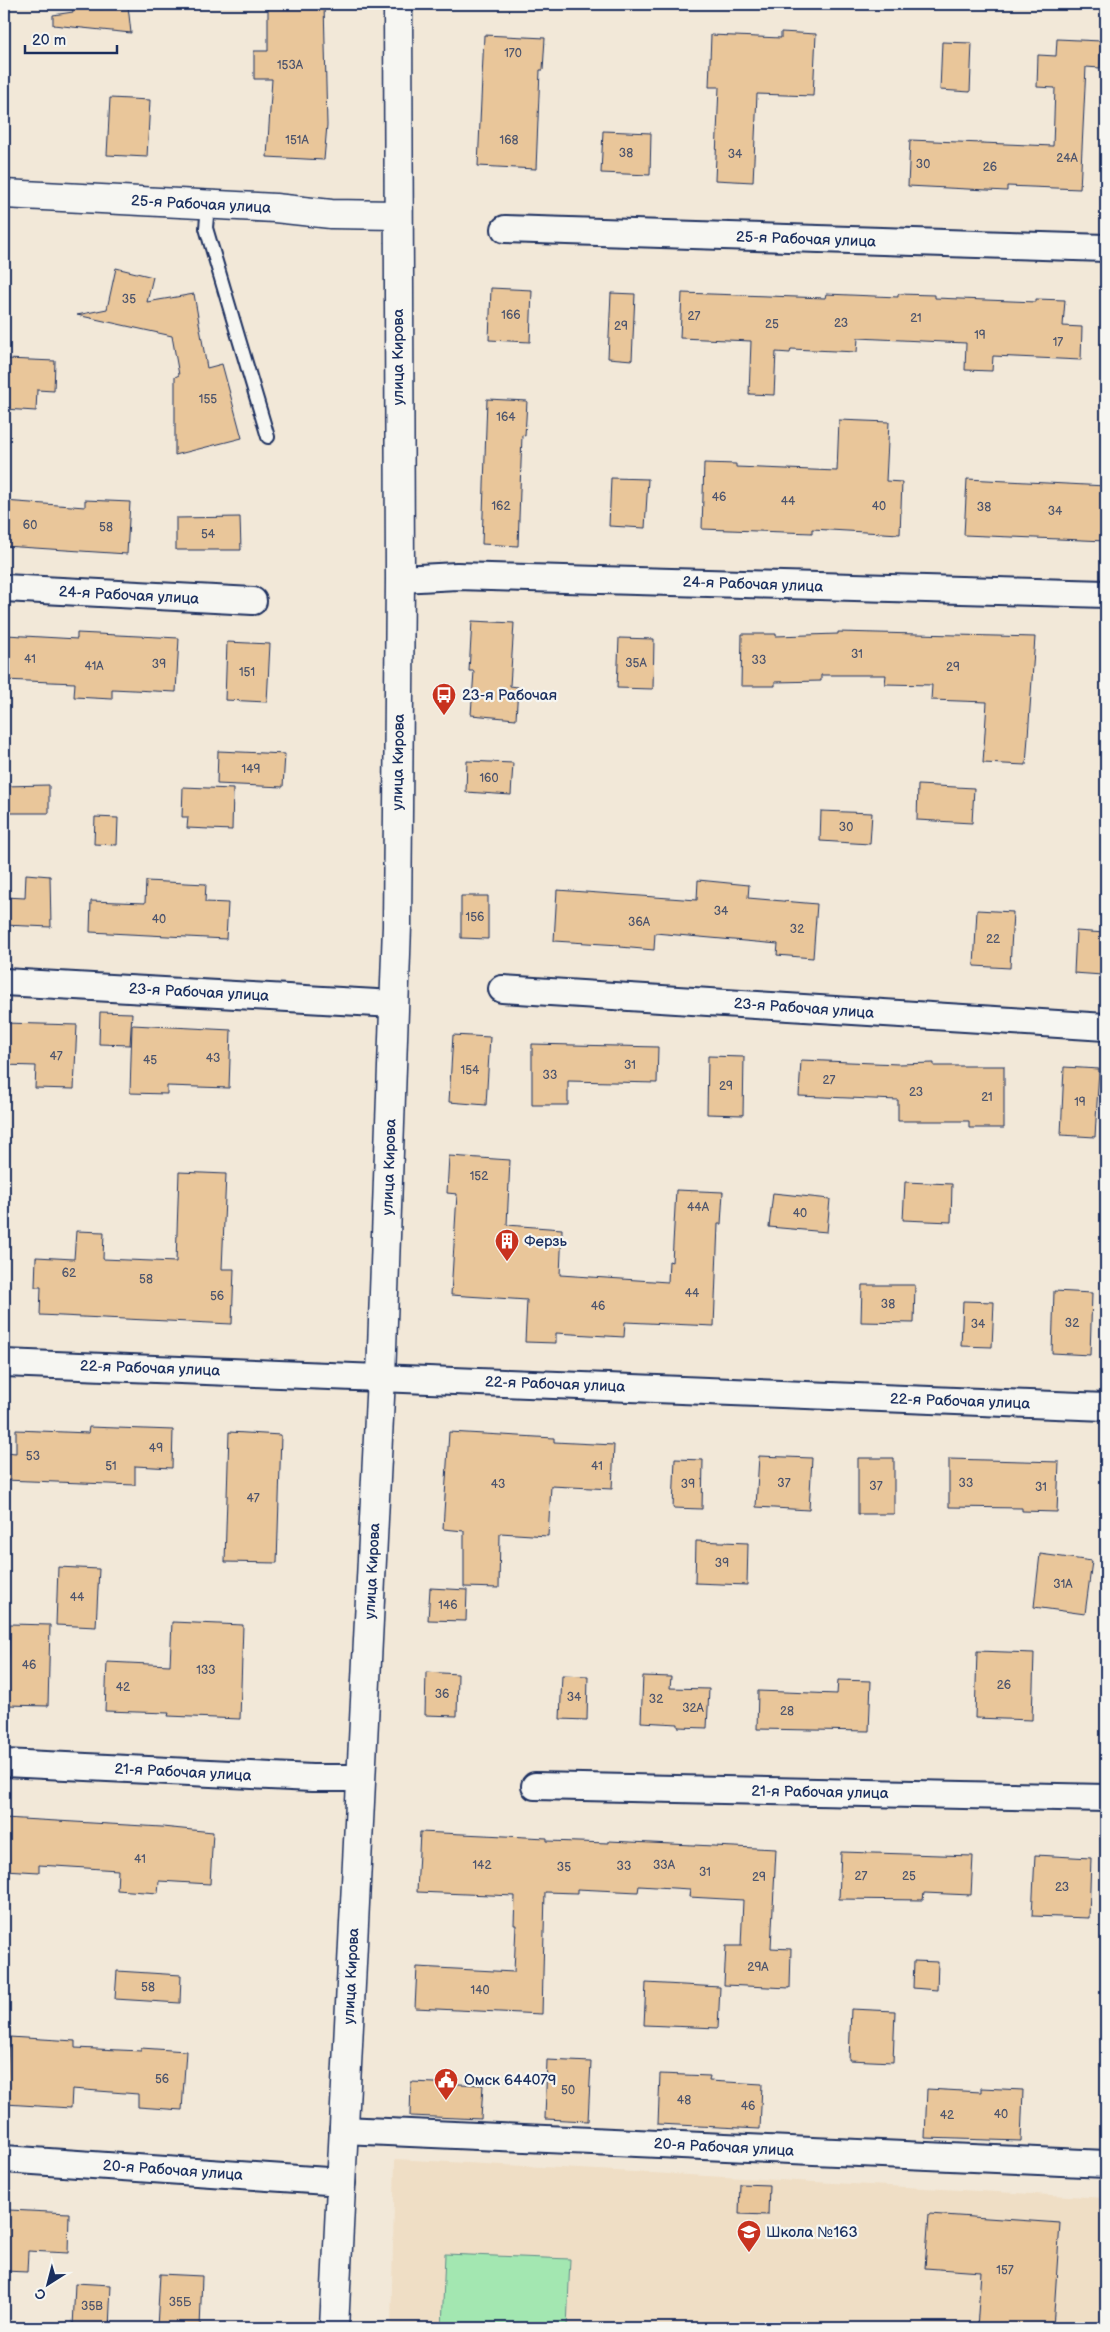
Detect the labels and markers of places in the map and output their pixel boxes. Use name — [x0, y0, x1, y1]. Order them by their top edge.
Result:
bus stop icon: 23-я Рабочая — [431, 682, 457, 716]
place label: 23-я Рабочая — [462, 686, 557, 705]
building icon: Ферзь — [494, 1228, 520, 1262]
place label: Ферзь — [524, 1232, 567, 1251]
public building icon: Омск 644079 — [433, 2067, 459, 2101]
place label: Омск 644079 — [464, 2071, 556, 2090]
school or university icon: Школа №163 — [736, 2219, 762, 2253]
place label: Школа №163 — [766, 2223, 858, 2242]

